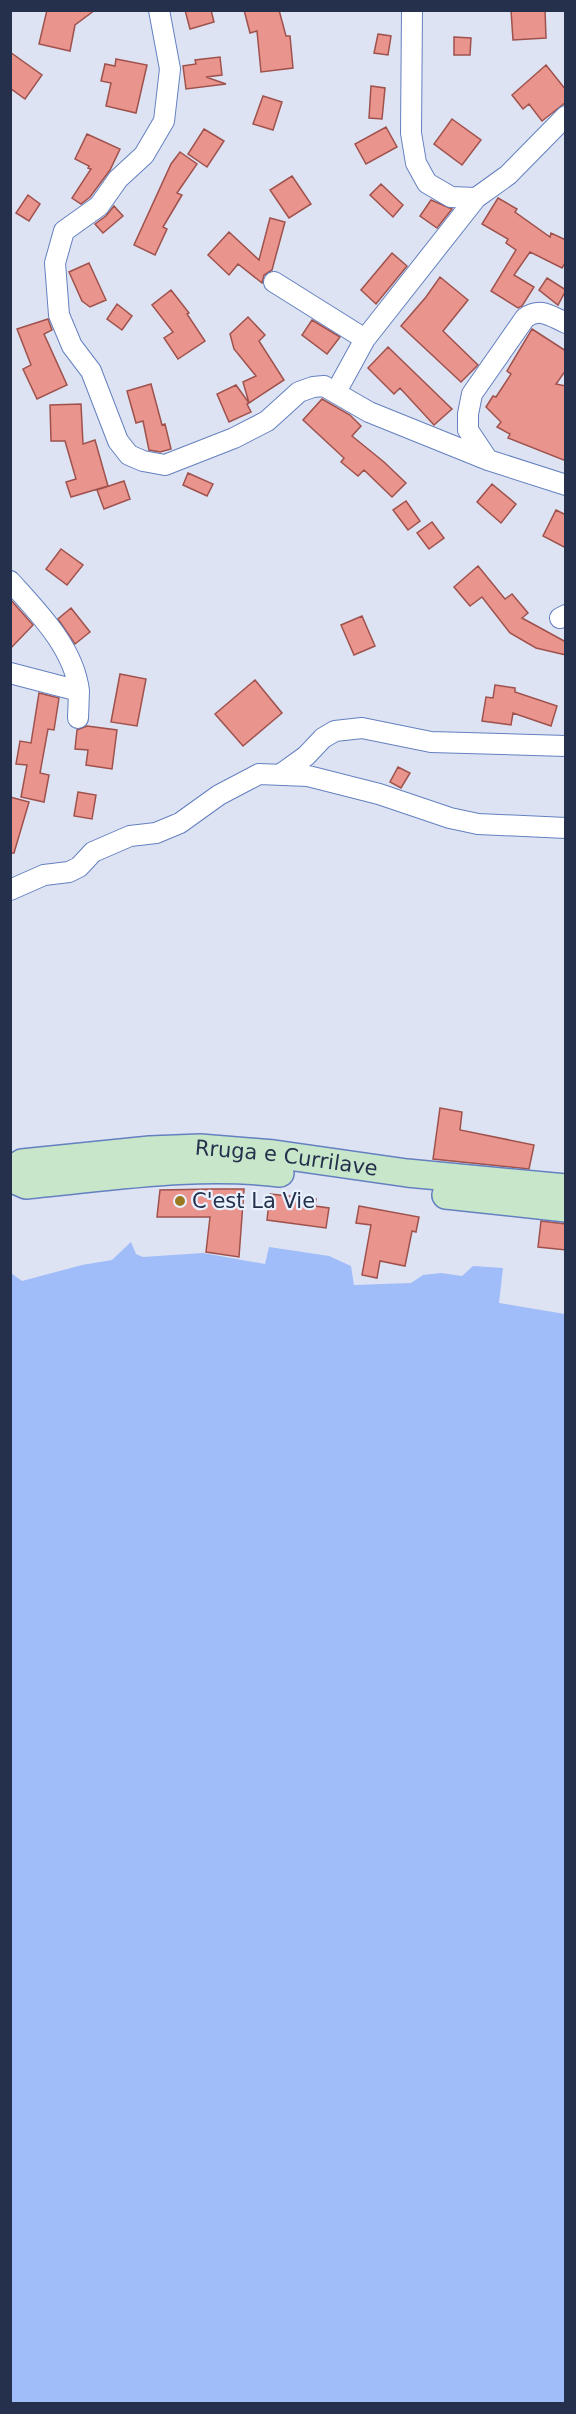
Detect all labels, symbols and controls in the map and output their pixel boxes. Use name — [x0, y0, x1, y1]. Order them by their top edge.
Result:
street label: Rruga e Currilave — [194, 1136, 379, 1181]
place label: C'est La Vie — [192, 1189, 315, 1213]
marker: C'est La Vie — [173, 1194, 187, 1208]

